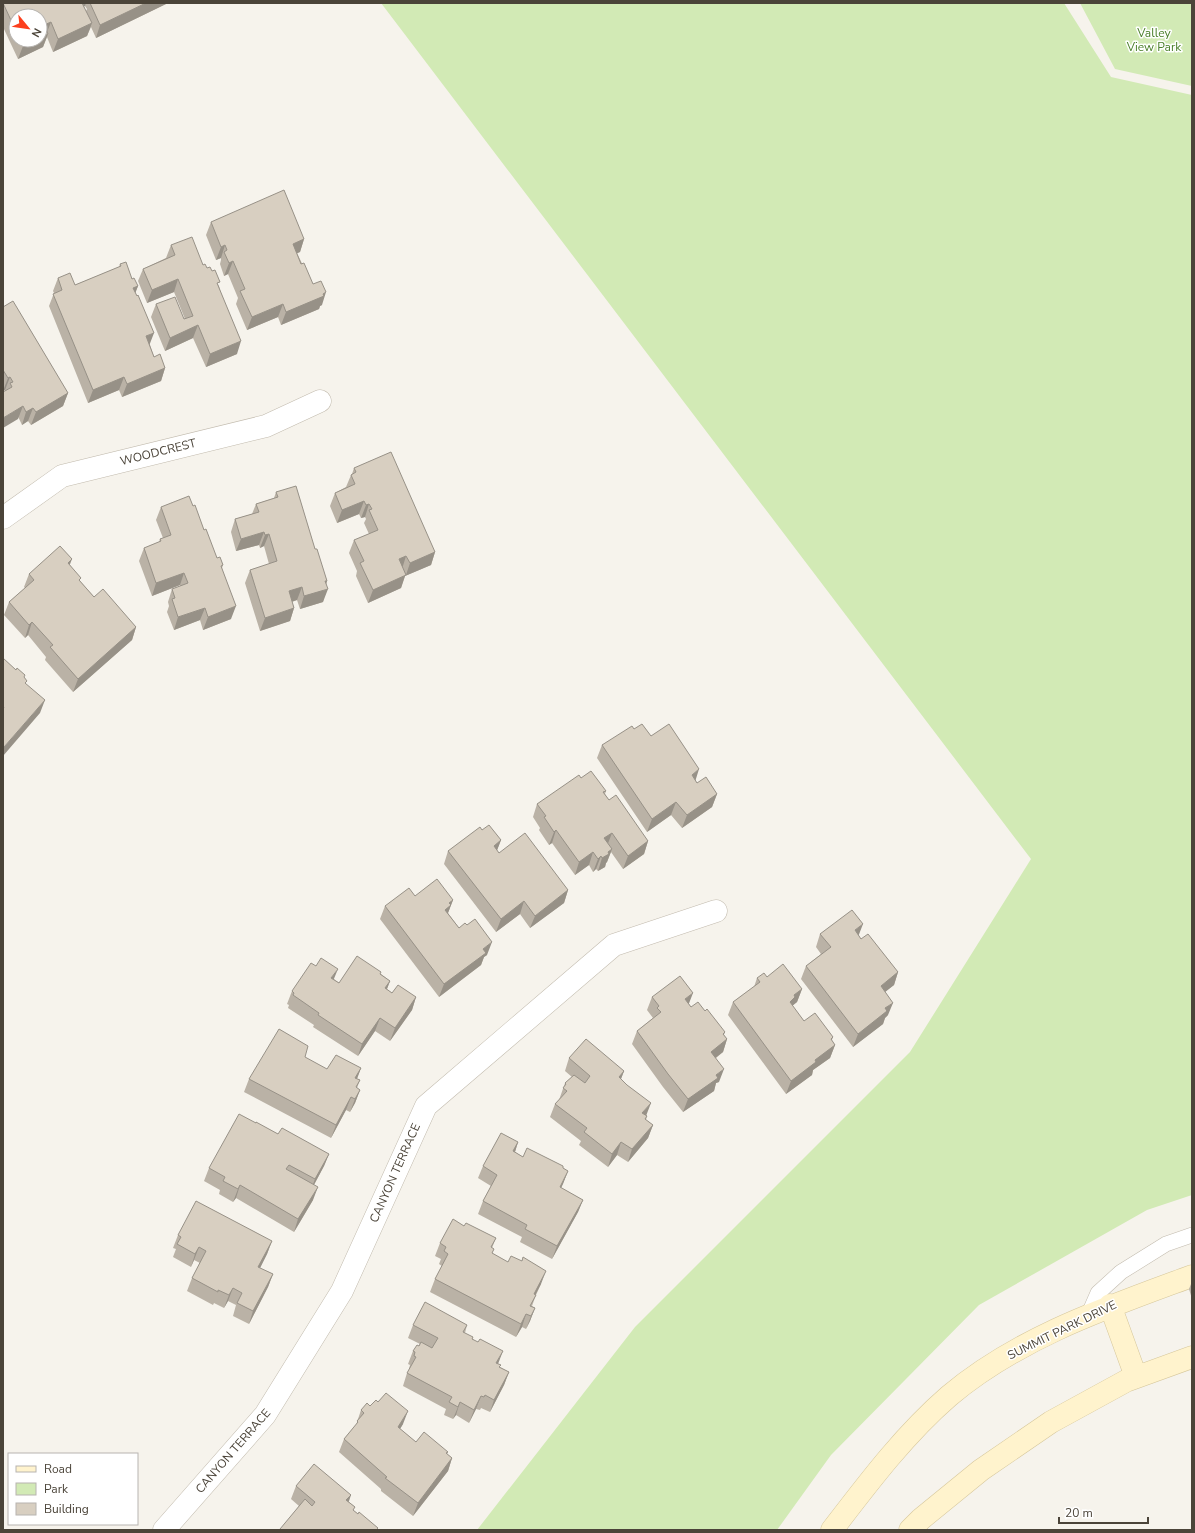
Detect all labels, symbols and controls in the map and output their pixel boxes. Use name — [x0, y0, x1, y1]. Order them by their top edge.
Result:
north arrow — [8, 8, 48, 48]
text: N — [28, 25, 45, 40]
park label: Valley View Park — [1126, 25, 1182, 55]
street label: WOODCREST — [118, 435, 198, 469]
street label: CANYON TERRACE — [366, 1121, 424, 1225]
street label: SUMMIT PARK DRIVE — [1005, 1297, 1119, 1363]
street label: CANYON TERRACE — [192, 1405, 274, 1497]
legend — [8, 1453, 138, 1525]
text: Road — [44, 1461, 72, 1477]
text: Park — [44, 1481, 69, 1497]
scale bar — [1059, 1499, 1148, 1525]
text: Building — [44, 1501, 89, 1517]
text: 20 m — [1065, 1505, 1093, 1521]

